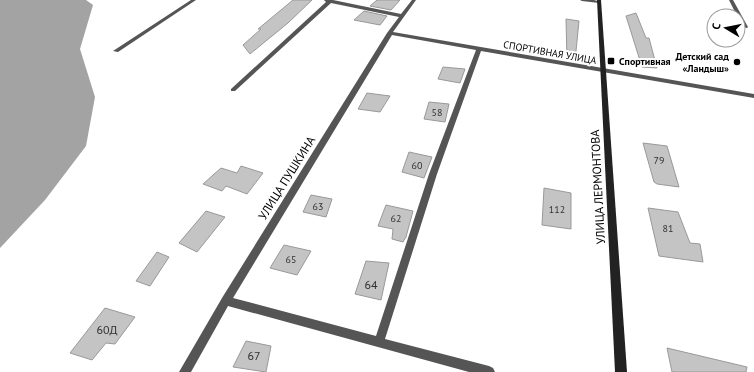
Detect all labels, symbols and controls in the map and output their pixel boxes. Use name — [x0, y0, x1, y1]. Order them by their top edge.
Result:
north arrow — [706, 8, 746, 48]
text: С — [709, 22, 724, 31]
street label: СПОРТИВНАЯ УЛИЦА — [502, 38, 598, 67]
place label: Детский сад «Ландыш» — [675, 50, 729, 75]
place label: Спортивная — [619, 55, 671, 68]
marker: Спортивная — [606, 56, 616, 66]
marker: Детский сад «Ландыш» — [732, 57, 742, 67]
house number: 58 — [432, 106, 442, 119]
street label: УЛИЦА ЛЕРМОНТОВА — [587, 129, 608, 245]
street label: УЛИЦА ПУШКИНА — [255, 133, 318, 222]
house number: 79 — [654, 154, 664, 167]
house number: 60 — [412, 159, 423, 172]
house number: 63 — [313, 200, 323, 213]
house number: 112 — [549, 203, 565, 216]
house number: 62 — [391, 212, 401, 225]
house number: 81 — [663, 222, 673, 235]
house number: 65 — [286, 253, 296, 266]
house number: 64 — [364, 277, 378, 292]
house number: 60Д — [96, 322, 118, 337]
house number: 67 — [247, 348, 261, 363]

